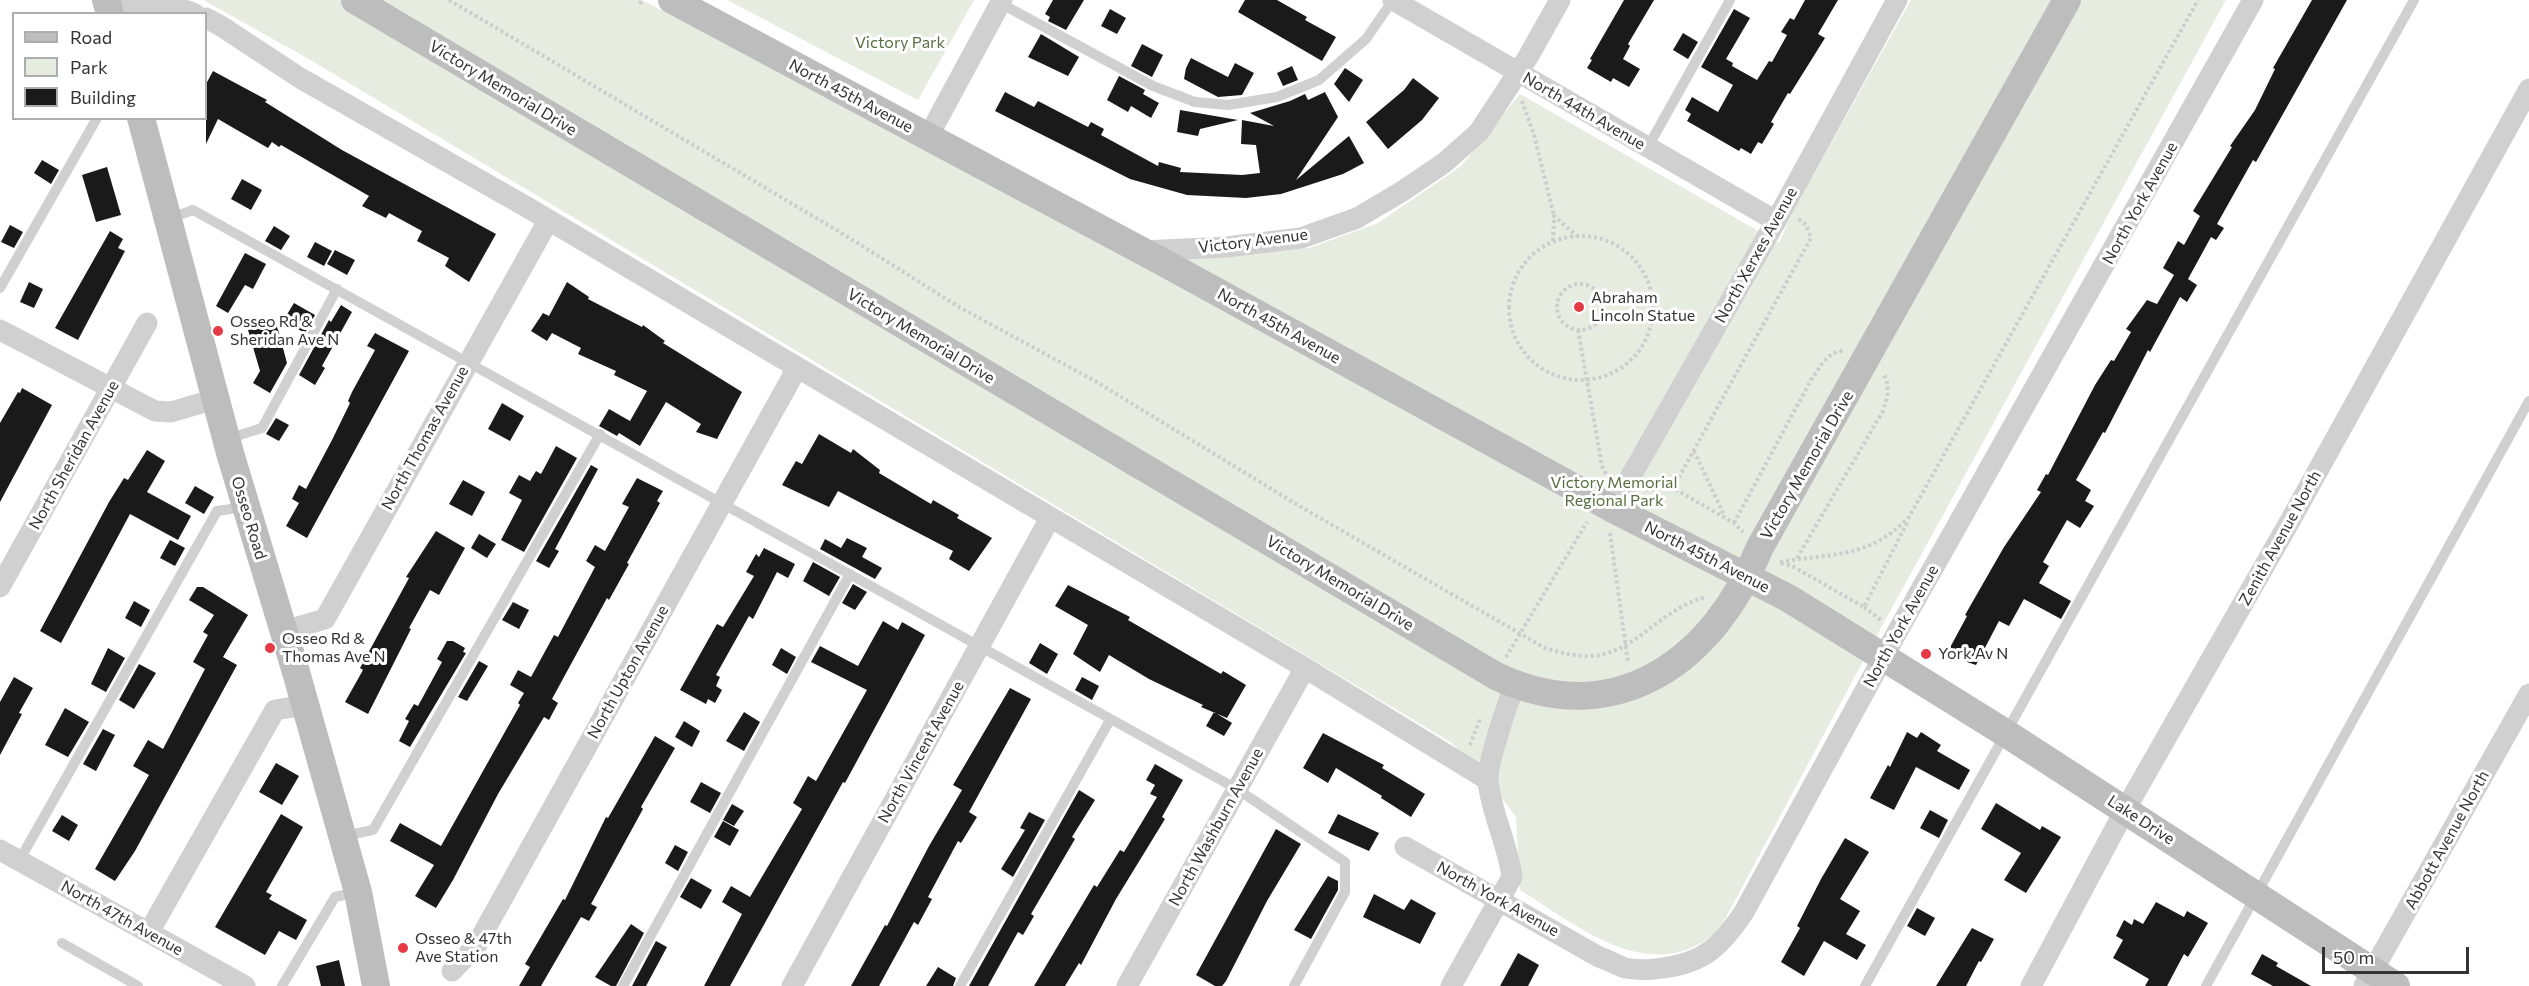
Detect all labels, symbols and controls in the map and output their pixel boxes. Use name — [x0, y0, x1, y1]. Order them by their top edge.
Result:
legend — [12, 12, 207, 120]
text: Road — [70, 26, 112, 48]
park label: Victory Park — [855, 33, 945, 53]
street label: Victory Memorial Drive — [426, 36, 580, 140]
street label: North 45th Avenue — [786, 55, 916, 137]
text: Park — [70, 56, 108, 78]
street label: North 44th Avenue — [1519, 68, 1649, 154]
text: Building — [70, 86, 136, 108]
street label: North York Avenue — [2098, 139, 2182, 267]
street label: North Xerxes Avenue — [1711, 184, 1801, 326]
street label: Victory Avenue — [1197, 225, 1309, 257]
street label: Victory Memorial Drive — [844, 284, 998, 388]
street label: North 45th Avenue — [1214, 284, 1344, 368]
place label: Abraham Lincoln Statue — [1591, 288, 1695, 326]
marker: Abraham Lincoln Statue — [1572, 300, 1586, 314]
place label: Osseo Rd & Sheridan Ave N — [230, 312, 339, 350]
marker: Osseo Rd & Sheridan Ave N — [211, 324, 225, 338]
street label: North Thomas Avenue — [377, 363, 473, 513]
street label: North Sheridan Avenue — [25, 377, 123, 533]
street label: Victory Memorial Drive — [1757, 387, 1857, 543]
street label: Zenith Avenue North — [2235, 467, 2325, 609]
park label: Victory Memorial Regional Park — [1551, 473, 1677, 511]
street label: Osseo Road — [227, 474, 271, 562]
street label: North 45th Avenue — [1641, 517, 1773, 597]
street label: Victory Memorial Drive — [1263, 531, 1417, 635]
street label: North York Avenue — [1859, 562, 1943, 690]
street label: North Upton Avenue — [583, 602, 673, 742]
place label: Osseo Rd & Thomas Ave N — [282, 629, 386, 667]
marker: Osseo Rd & Thomas Ave N — [263, 641, 277, 655]
place label: York Av N — [1938, 644, 2008, 664]
marker: York Av N — [1919, 647, 1933, 661]
street label: North Vincent Avenue — [874, 678, 968, 826]
street label: North Washburn Avenue — [1165, 745, 1267, 909]
street label: Abbott Avenue North — [2401, 767, 2493, 913]
street label: Lake Drive — [2104, 791, 2178, 849]
street label: North York Avenue — [1434, 857, 1562, 941]
street label: North 47th Avenue — [58, 876, 186, 960]
place label: Osseo & 47th Ave Station — [415, 929, 512, 967]
scale bar — [2325, 935, 2472, 973]
marker: Osseo & 47th Ave Station — [396, 941, 410, 955]
text: 50 m — [2333, 946, 2374, 968]

